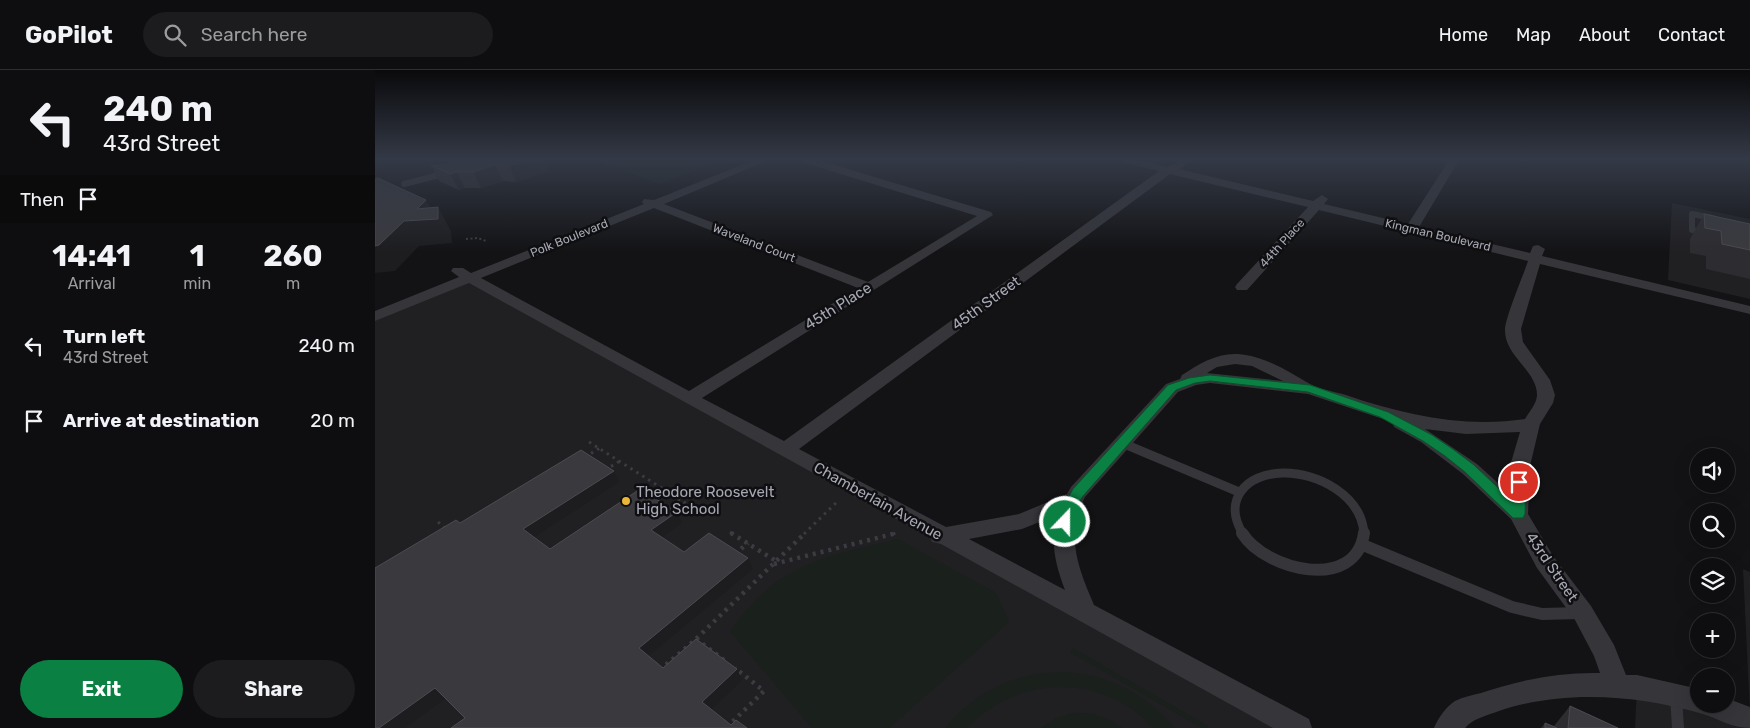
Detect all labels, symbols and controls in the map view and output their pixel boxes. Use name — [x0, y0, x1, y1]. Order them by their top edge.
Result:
search box — [143, 12, 493, 57]
text: GoPilot — [25, 21, 113, 49]
icon: search — [161, 21, 189, 49]
text: Search here — [201, 23, 307, 46]
text: Home — [1439, 24, 1488, 46]
text: Map — [1516, 24, 1551, 46]
text: About — [1579, 24, 1630, 46]
text: Contact — [1658, 24, 1725, 46]
text: 240 m — [103, 88, 213, 130]
icon: left — [20, 90, 85, 155]
text: 43rd Street — [103, 130, 220, 157]
icon: arrive — [74, 185, 102, 213]
text: Then — [20, 188, 64, 211]
street label: Polk Boulevard — [528, 216, 610, 260]
street label: 44th Place — [1257, 216, 1308, 270]
street label: Kingman Boulevard — [1384, 216, 1492, 254]
street label: Waveland Court — [711, 221, 798, 265]
text: 14:41 — [52, 238, 131, 274]
text: 1 — [190, 238, 205, 274]
text: 260 — [263, 238, 323, 274]
street label: 45th Street — [948, 272, 1024, 334]
text: Arrival — [68, 274, 116, 293]
text: min — [183, 274, 211, 293]
text: m — [286, 274, 300, 293]
street label: 45th Place — [801, 278, 875, 334]
text: Turn left — [63, 325, 145, 348]
icon: left — [20, 332, 48, 360]
text: 240 m — [299, 334, 355, 357]
text: 43rd Street — [63, 348, 148, 367]
icon: arrive — [20, 407, 48, 435]
text: Arrive at destination — [63, 409, 259, 432]
text: 20 m — [310, 409, 355, 432]
map controls — [1690, 448, 1735, 713]
button: sound — [1690, 448, 1735, 493]
street label: Chamberlain Avenue — [811, 458, 945, 544]
pin — [1498, 461, 1540, 503]
icon: arrive — [1505, 468, 1533, 496]
place label: Theodore Roosevelt High School — [636, 483, 775, 518]
marker: Theodore Roosevelt High School — [620, 495, 632, 507]
position arrow — [1038, 495, 1090, 547]
button: search — [1690, 503, 1735, 548]
street label: 43rd Street — [1522, 529, 1582, 605]
button: layers — [1690, 558, 1735, 603]
button: + — [1690, 613, 1735, 658]
button: Exit — [20, 660, 183, 718]
button: Share — [193, 660, 355, 718]
button: − — [1690, 668, 1735, 713]

